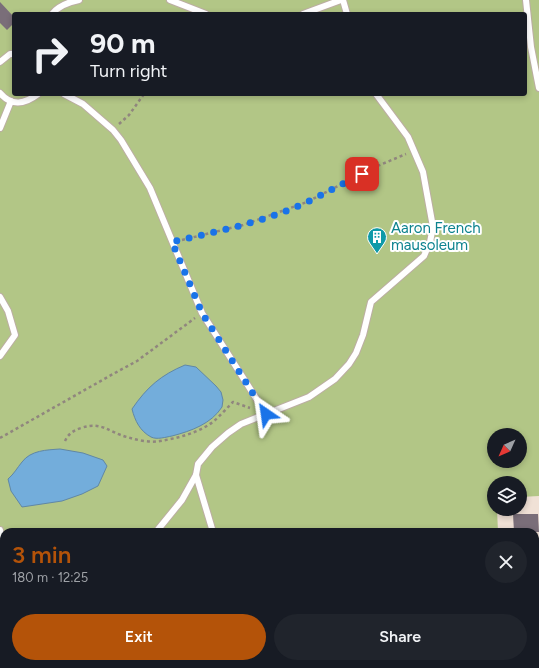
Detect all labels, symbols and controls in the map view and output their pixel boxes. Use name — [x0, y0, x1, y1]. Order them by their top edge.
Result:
text: 90 m — [90, 26, 155, 60]
icon: right — [24, 28, 76, 80]
text: Turn right — [90, 60, 167, 82]
pin — [345, 157, 379, 191]
icon: arrive — [351, 163, 373, 185]
place label: Aaron French mausoleum — [391, 219, 481, 254]
building icon: Aaron French mausoleum — [366, 226, 388, 254]
position arrow — [245, 393, 287, 435]
north arrow — [487, 428, 527, 468]
map controls — [487, 428, 527, 516]
button: layers — [487, 476, 527, 516]
text: 3 min — [12, 540, 71, 569]
button: close — [485, 541, 527, 583]
text: 180 m · 12:25 — [12, 570, 88, 585]
button: Exit — [12, 614, 266, 660]
button: Share — [274, 614, 527, 660]

